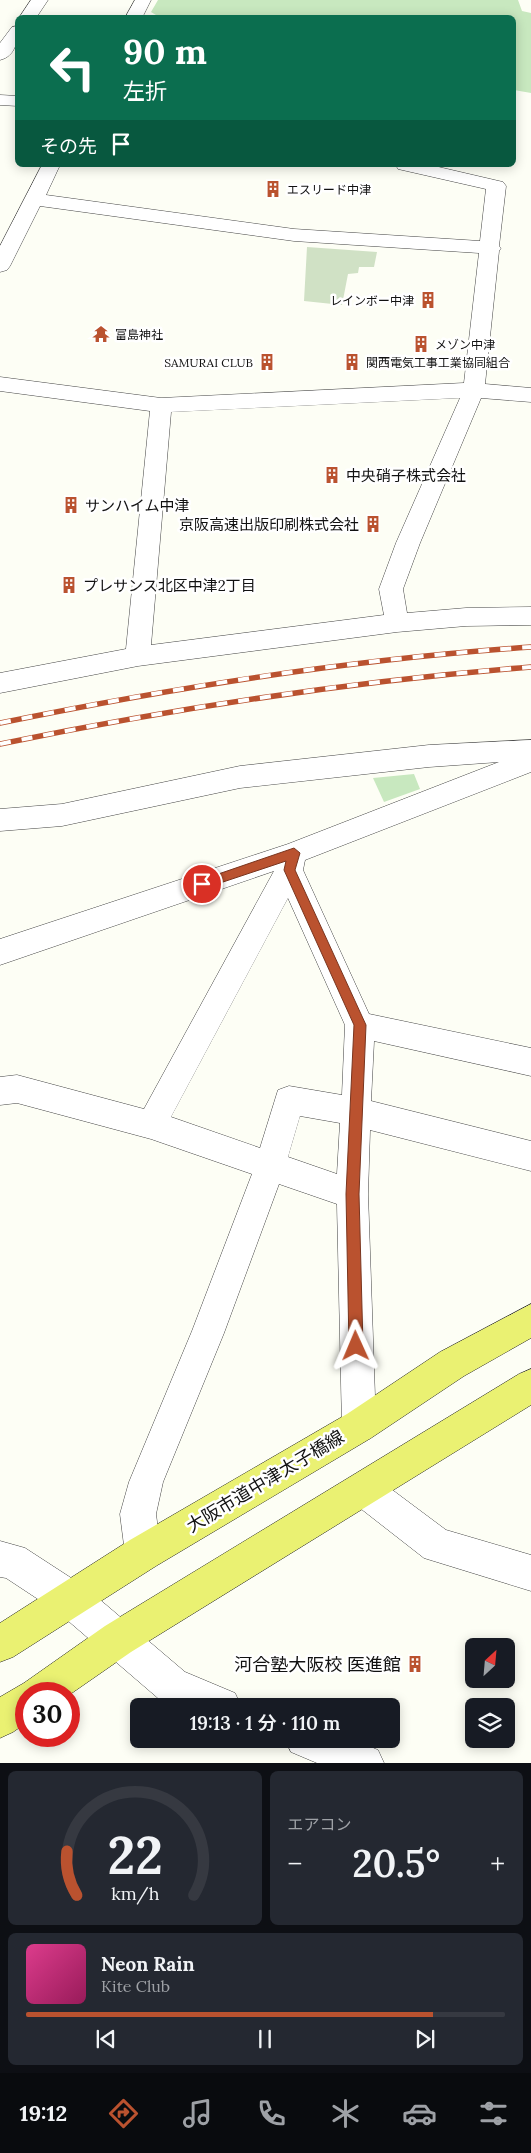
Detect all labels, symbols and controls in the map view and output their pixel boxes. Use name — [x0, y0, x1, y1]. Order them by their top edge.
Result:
text: 90 m — [123, 29, 207, 74]
icon: left — [40, 35, 105, 100]
text: 左折 — [123, 77, 167, 105]
icon: arrive — [107, 130, 135, 158]
text: その先 — [40, 134, 97, 158]
building icon: エスリード中津 — [263, 179, 283, 199]
place label: エスリード中津 — [287, 182, 371, 197]
building icon: レインボー中津 — [418, 290, 438, 310]
place label: レインボー中津 — [330, 293, 414, 308]
temple icon: 富島神社 — [91, 324, 111, 344]
place label: 富島神社 — [115, 327, 163, 342]
building icon: メゾン中津 — [411, 334, 431, 354]
place label: メゾン中津 — [435, 337, 495, 352]
building icon: SAMURAI CLUB — [257, 352, 277, 372]
building icon: 関西電気工事工業協同組合 — [342, 352, 362, 372]
place label: SAMURAI CLUB — [164, 355, 253, 370]
place label: 関西電気工事工業協同組合 — [366, 355, 510, 370]
building icon: 中央硝子株式会社 — [322, 465, 342, 485]
place label: 中央硝子株式会社 — [346, 466, 466, 485]
building icon: サンハイム中津 — [61, 495, 81, 515]
place label: サンハイム中津 — [85, 496, 189, 515]
building icon: 京阪高速出版印刷株式会社 — [363, 514, 383, 534]
place label: 京阪高速出版印刷株式会社 — [179, 515, 359, 534]
building icon: プレサンス北区中津2丁目 — [59, 575, 79, 595]
place label: プレサンス北区中津2丁目 — [83, 576, 256, 595]
pin — [181, 863, 223, 905]
icon: arrive — [188, 870, 216, 898]
position arrow — [329, 1319, 381, 1371]
street label: 大阪市道中津太子橋線 — [182, 1425, 348, 1537]
north arrow — [465, 1638, 515, 1688]
map controls — [465, 1638, 515, 1748]
place label: 河合塾大阪校 医進館 — [234, 1653, 401, 1676]
building icon: 河合塾大阪校 医進館 — [405, 1654, 425, 1674]
speed limit sign: 30 — [15, 1682, 80, 1747]
button: layers — [465, 1698, 515, 1748]
text: 19:13 · 1 分 · 110 m — [190, 1711, 340, 1735]
text: エアコン — [288, 1814, 352, 1834]
text: 22 — [107, 1822, 162, 1888]
text: 20.5° — [352, 1839, 440, 1887]
text: − — [288, 1846, 302, 1882]
text: + — [490, 1846, 505, 1882]
text: km/h — [111, 1882, 159, 1905]
text: Neon Rain — [101, 1952, 195, 1976]
text: Kite Club — [101, 1976, 170, 1996]
icon: previous — [92, 2025, 120, 2053]
icon: pause — [251, 2025, 279, 2053]
icon: next — [411, 2025, 439, 2053]
icon: directions — [106, 2096, 141, 2131]
icon: music — [180, 2096, 215, 2131]
icon: phone — [254, 2096, 289, 2131]
icon: climate — [328, 2096, 363, 2131]
icon: car — [402, 2096, 437, 2131]
icon: filters — [476, 2096, 511, 2131]
text: 19:12 — [20, 2099, 67, 2127]

